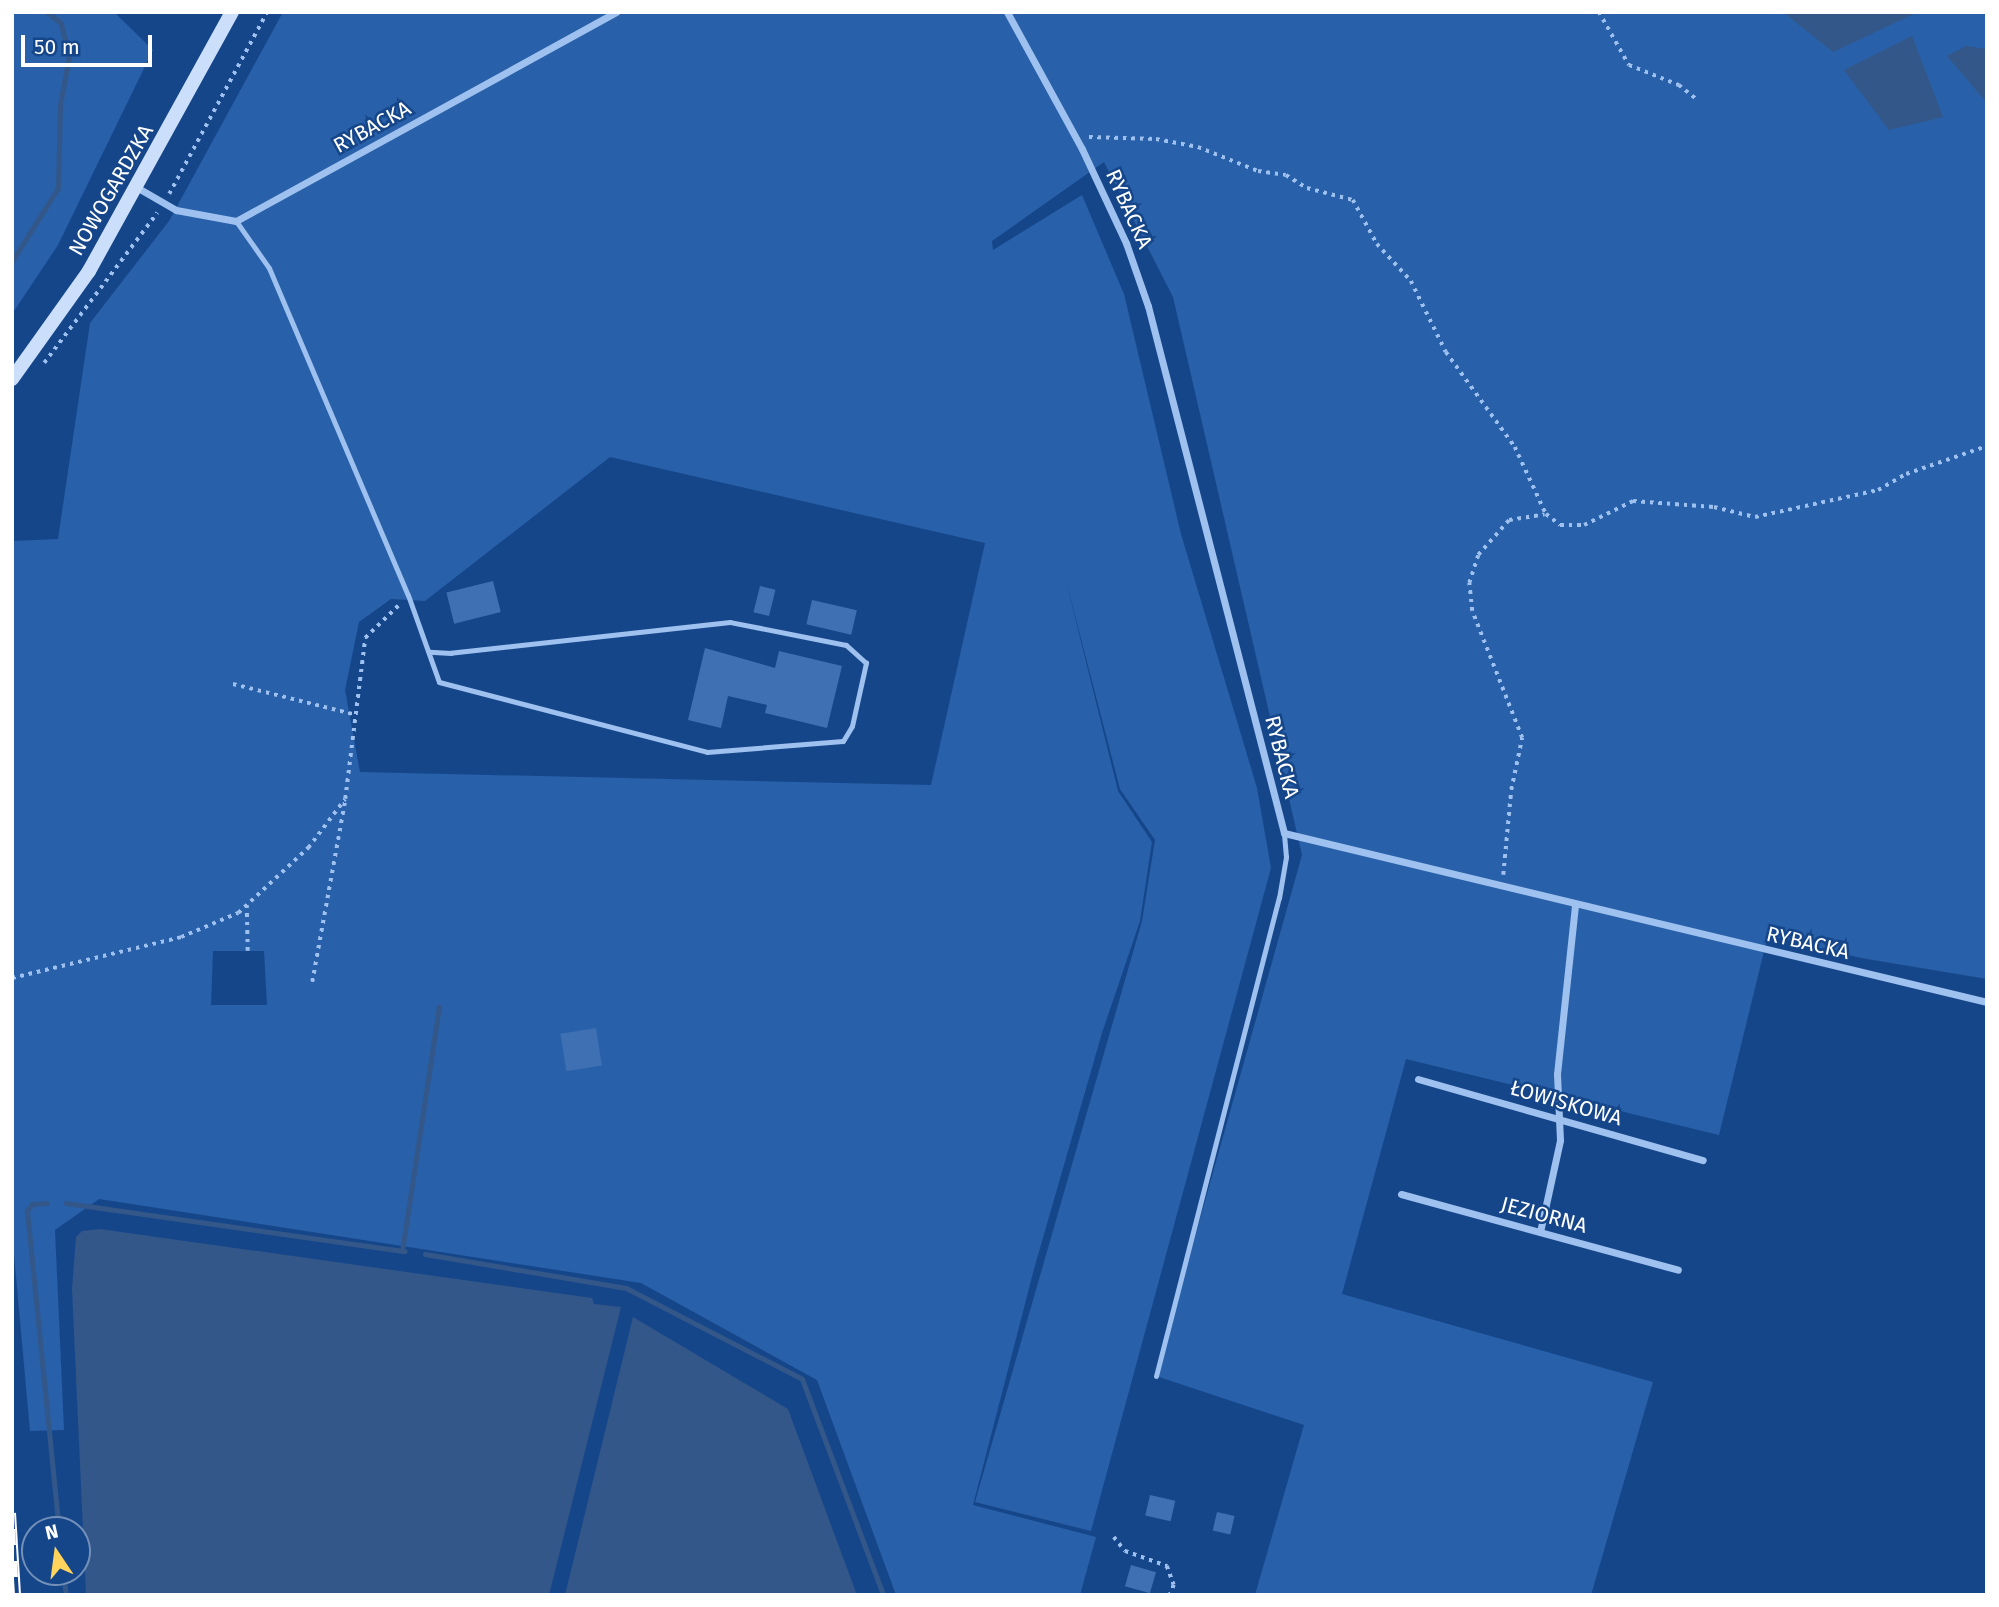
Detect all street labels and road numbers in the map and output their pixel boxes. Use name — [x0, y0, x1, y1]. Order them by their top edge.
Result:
street label: RYBACKA — [329, 96, 415, 158]
street label: NOWOGARDZKA — [63, 120, 159, 260]
street label: RYBACKA — [1100, 165, 1158, 253]
street label: RYBACKA — [1260, 713, 1304, 801]
street label: RYBACKA — [1764, 921, 1852, 965]
street label: ŁOWISKOWA — [1507, 1075, 1625, 1131]
street label: JEZIORNA — [1498, 1191, 1590, 1239]

